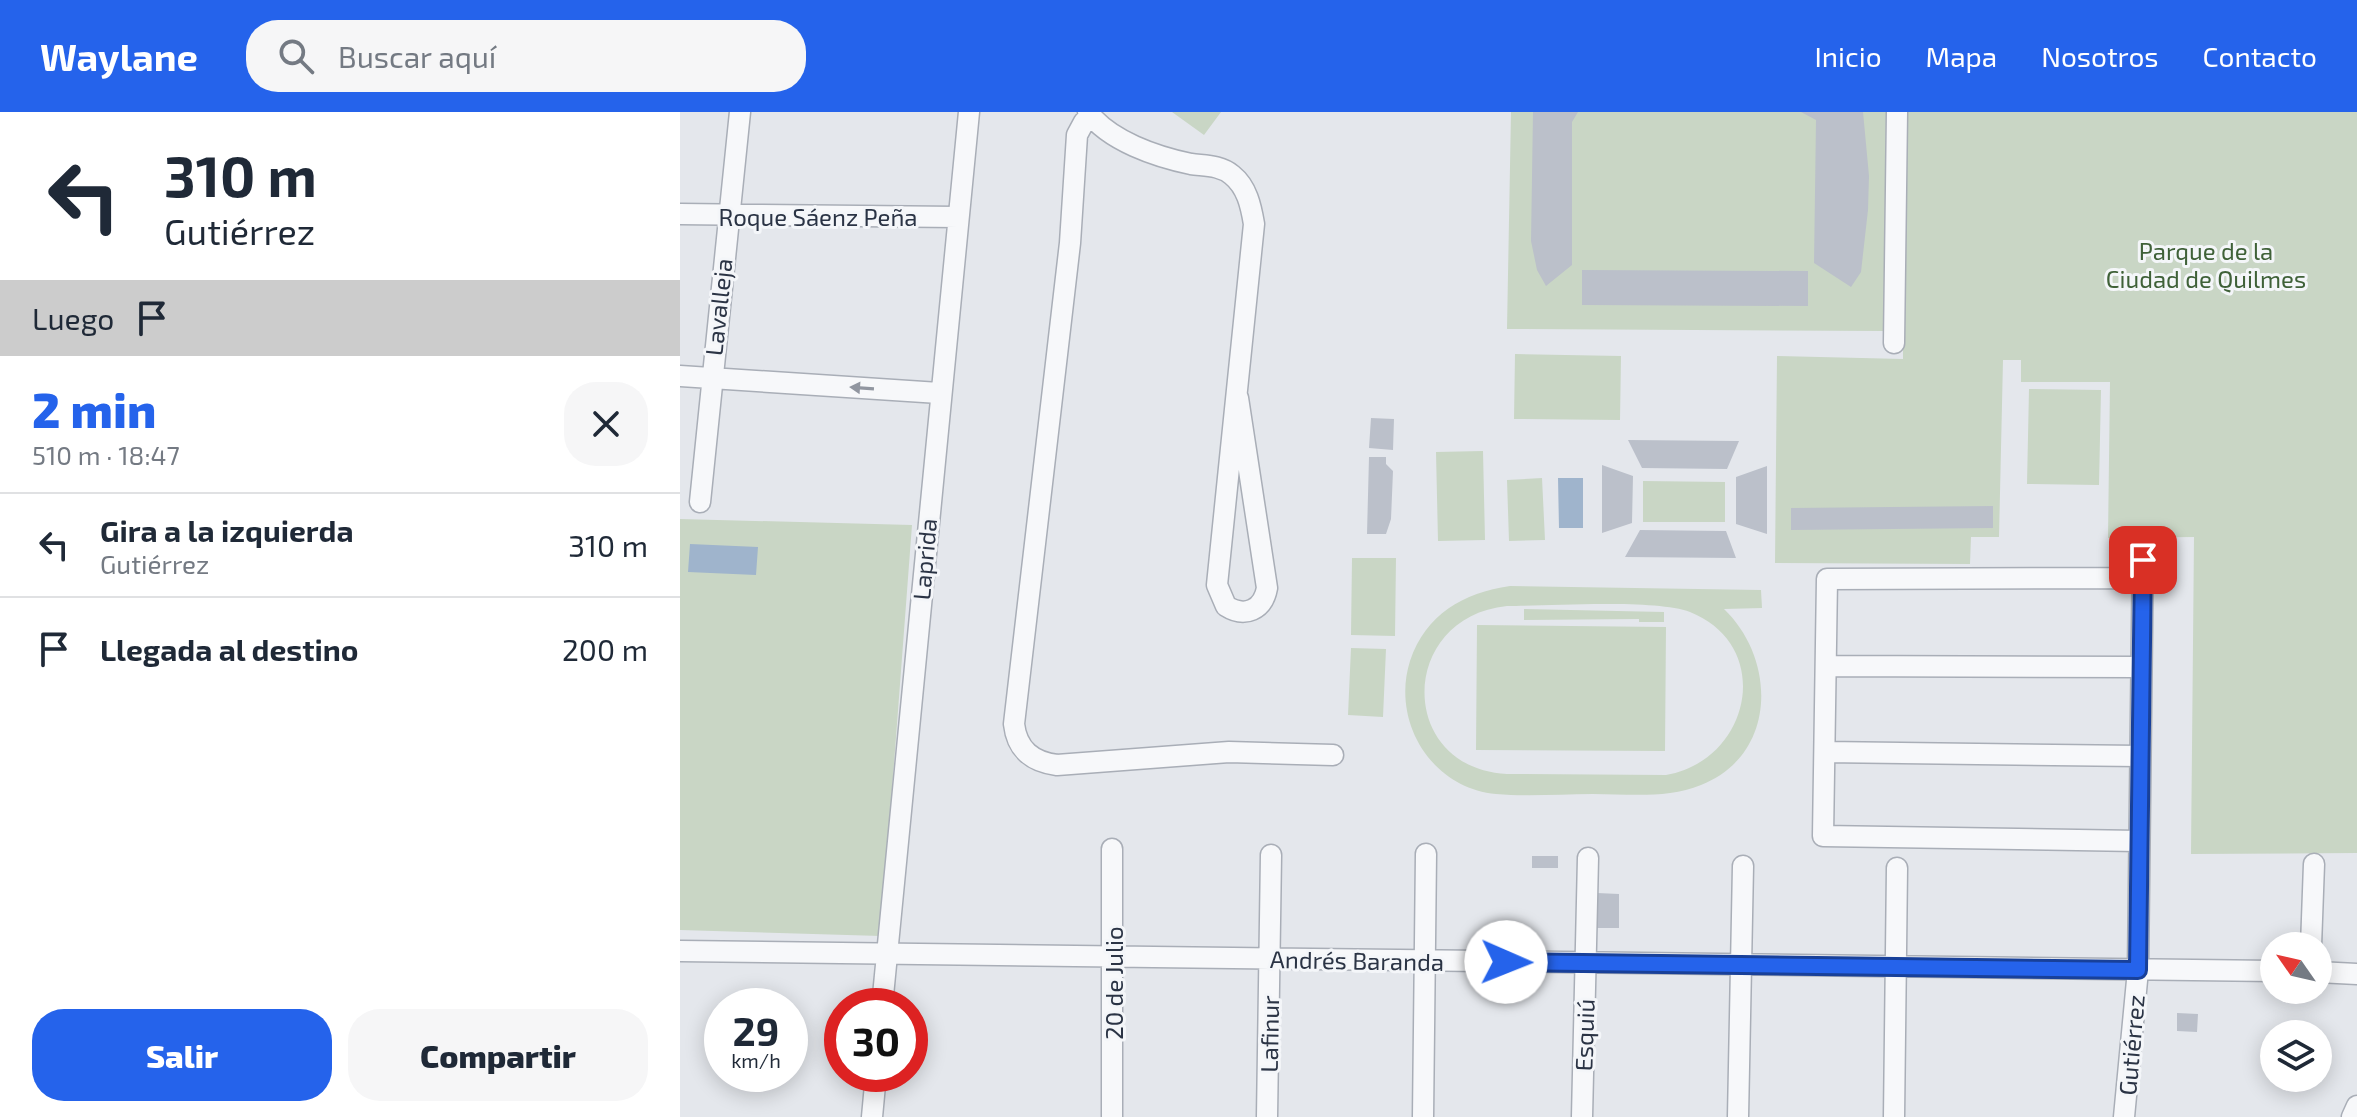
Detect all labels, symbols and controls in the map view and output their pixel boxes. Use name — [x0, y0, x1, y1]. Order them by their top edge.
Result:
search box — [246, 20, 806, 92]
text: Waylane — [40, 33, 198, 79]
icon: search — [274, 34, 318, 78]
text: Buscar aquí — [338, 38, 496, 74]
text: Inicio — [1815, 39, 1882, 73]
text: Mapa — [1926, 39, 1997, 73]
text: Nosotros — [2041, 39, 2159, 73]
text: Contacto — [2203, 39, 2317, 73]
text: 310 m — [164, 141, 317, 208]
icon: left — [32, 144, 136, 248]
street label: Roque Sáenz Peña — [718, 202, 918, 231]
text: Gutiérrez — [164, 209, 315, 252]
park label: Parque de la Ciudad de Quilmes — [2106, 236, 2306, 293]
street label: Lavalleja — [698, 257, 738, 357]
icon: arrive — [130, 296, 174, 340]
text: Luego — [32, 300, 114, 336]
text: 2 min — [32, 380, 156, 438]
one-way arrow — [849, 381, 874, 394]
button: close — [564, 382, 648, 466]
text: 510 m · 18:47 — [32, 439, 180, 470]
text: Gira a la izquierda — [100, 512, 354, 548]
street label: Laprida — [906, 517, 942, 601]
icon: left — [32, 523, 76, 567]
pin — [2109, 526, 2177, 594]
text: 310 m — [568, 527, 648, 563]
icon: arrive — [2121, 538, 2165, 582]
text: Gutiérrez — [100, 548, 209, 579]
icon: arrive — [32, 627, 76, 671]
text: Llegada al destino — [100, 631, 359, 667]
text: 200 m — [562, 631, 648, 667]
position arrow — [1464, 920, 1548, 1004]
street label: 20 de Julio — [1099, 926, 1128, 1040]
north arrow — [2260, 932, 2332, 1004]
map controls — [2260, 932, 2332, 1092]
street label: Andrés Baranda — [1270, 944, 1444, 976]
speed limit sign: 30 — [824, 988, 928, 1092]
street label: Gutiérrez — [2112, 994, 2150, 1096]
street label: Lafinur — [1254, 995, 1284, 1073]
street label: Esquiú — [1568, 998, 1600, 1072]
text: 29 — [733, 1006, 779, 1054]
button: Salir — [32, 1009, 332, 1101]
button: Compartir — [348, 1009, 648, 1101]
button: layers — [2260, 1020, 2332, 1092]
text: km/h — [731, 1048, 781, 1072]

